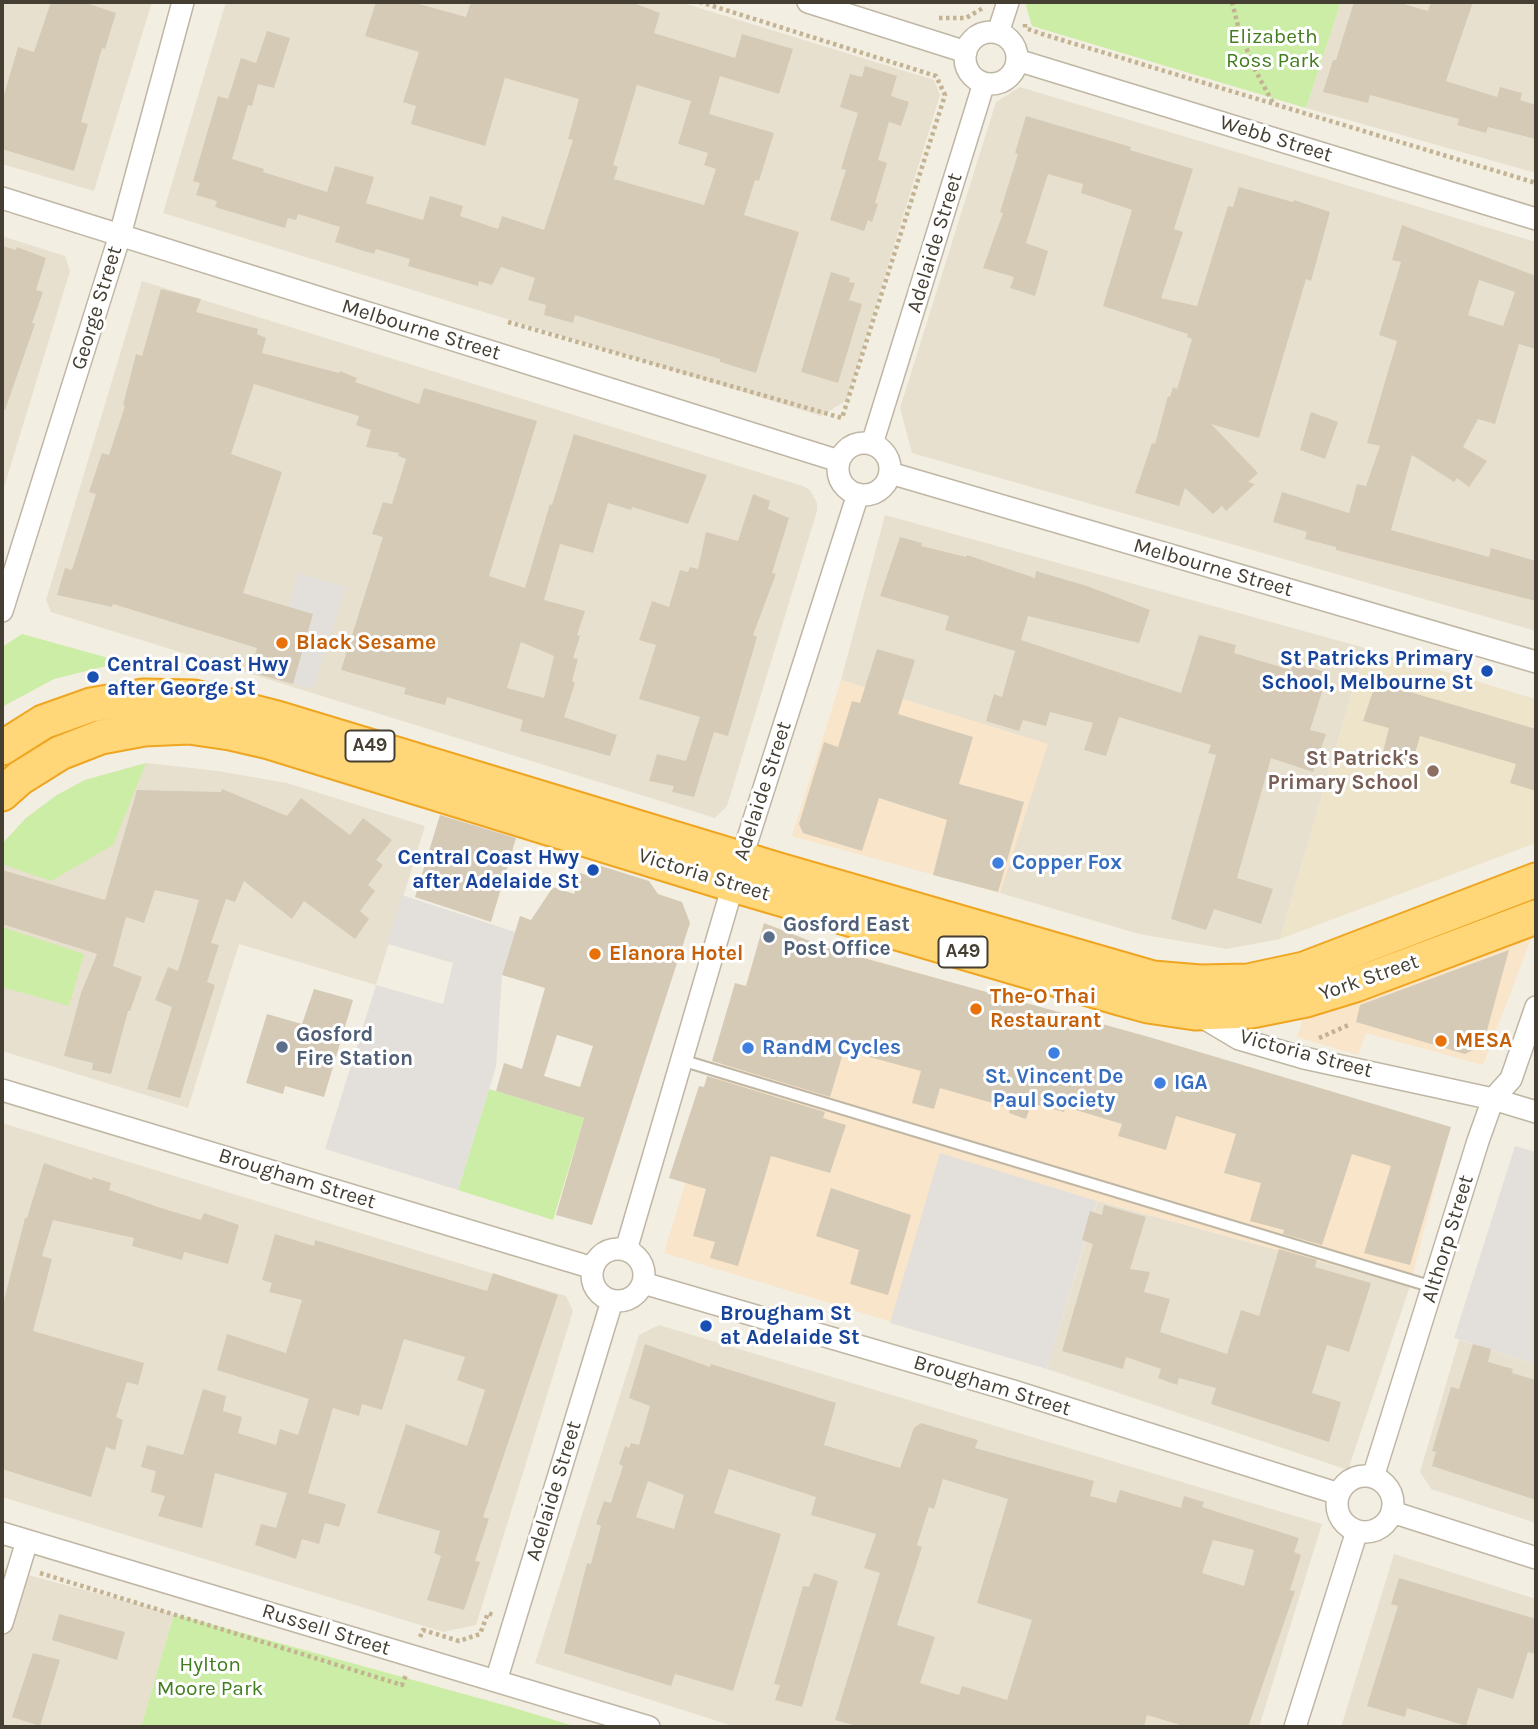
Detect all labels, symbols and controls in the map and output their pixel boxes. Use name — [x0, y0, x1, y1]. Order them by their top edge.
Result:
park label: Elizabeth Ross Park — [1226, 24, 1320, 74]
street label: Webb Street — [1217, 110, 1335, 168]
street label: Adelaide Street — [902, 170, 968, 316]
street label: George Street — [66, 243, 128, 373]
street label: Melbourne Street — [339, 294, 503, 366]
street label: Melbourne Street — [1130, 533, 1296, 603]
place label: Black Sesame — [296, 630, 436, 656]
marker: Black Sesame — [274, 635, 290, 651]
place label: St Patricks Primary School, Melbourne St — [1261, 646, 1473, 696]
place label: Central Coast Hwy after George St — [107, 652, 288, 702]
marker: St Patricks Primary School, Melbourne St — [1479, 663, 1495, 679]
marker: Central Coast Hwy after George St — [85, 669, 101, 685]
street label: Adelaide Street — [729, 718, 797, 864]
road number: A49 — [346, 730, 394, 762]
place label: St Patrick's Primary School — [1268, 746, 1419, 796]
marker: St Patrick's Primary School — [1425, 763, 1441, 779]
street label: Victoria Street — [635, 843, 773, 907]
place label: Central Coast Hwy after Adelaide St — [398, 845, 579, 895]
place label: Copper Fox — [1012, 850, 1122, 876]
marker: Copper Fox — [990, 855, 1006, 871]
marker: Central Coast Hwy after Adelaide St — [585, 862, 601, 878]
place label: Gosford East Post Office — [783, 912, 910, 962]
marker: Gosford East Post Office — [761, 929, 777, 945]
road number: A49 — [939, 936, 988, 968]
place label: Elanora Hotel — [609, 941, 743, 967]
marker: Elanora Hotel — [587, 946, 603, 962]
street label: York Street — [1316, 949, 1422, 1007]
place label: The-O Thai Restaurant — [990, 984, 1101, 1034]
marker: The-O Thai Restaurant — [968, 1001, 984, 1017]
place label: Gosford Fire Station — [296, 1022, 413, 1072]
street label: Victoria Street — [1237, 1024, 1375, 1084]
place label: MESA — [1455, 1028, 1512, 1054]
marker: MESA — [1433, 1033, 1449, 1049]
place label: RandM Cycles — [762, 1035, 901, 1061]
marker: Gosford Fire Station — [274, 1039, 290, 1055]
marker: RandM Cycles — [740, 1040, 756, 1056]
marker: St. Vincent De Paul Society — [1046, 1045, 1062, 1061]
place label: St. Vincent De Paul Society — [985, 1064, 1123, 1114]
place label: IGA — [1174, 1070, 1208, 1096]
marker: IGA — [1152, 1075, 1168, 1091]
street label: Brougham Street — [215, 1143, 379, 1215]
street label: Althorp Street — [1417, 1172, 1479, 1306]
place label: Brougham St at Adelaide St — [720, 1301, 860, 1351]
marker: Brougham St at Adelaide St — [698, 1318, 714, 1334]
street label: Brougham Street — [910, 1350, 1074, 1422]
street label: Adelaide Street — [521, 1418, 587, 1564]
street label: Russell Street — [259, 1599, 393, 1661]
park label: Hylton Moore Park — [157, 1652, 263, 1702]

